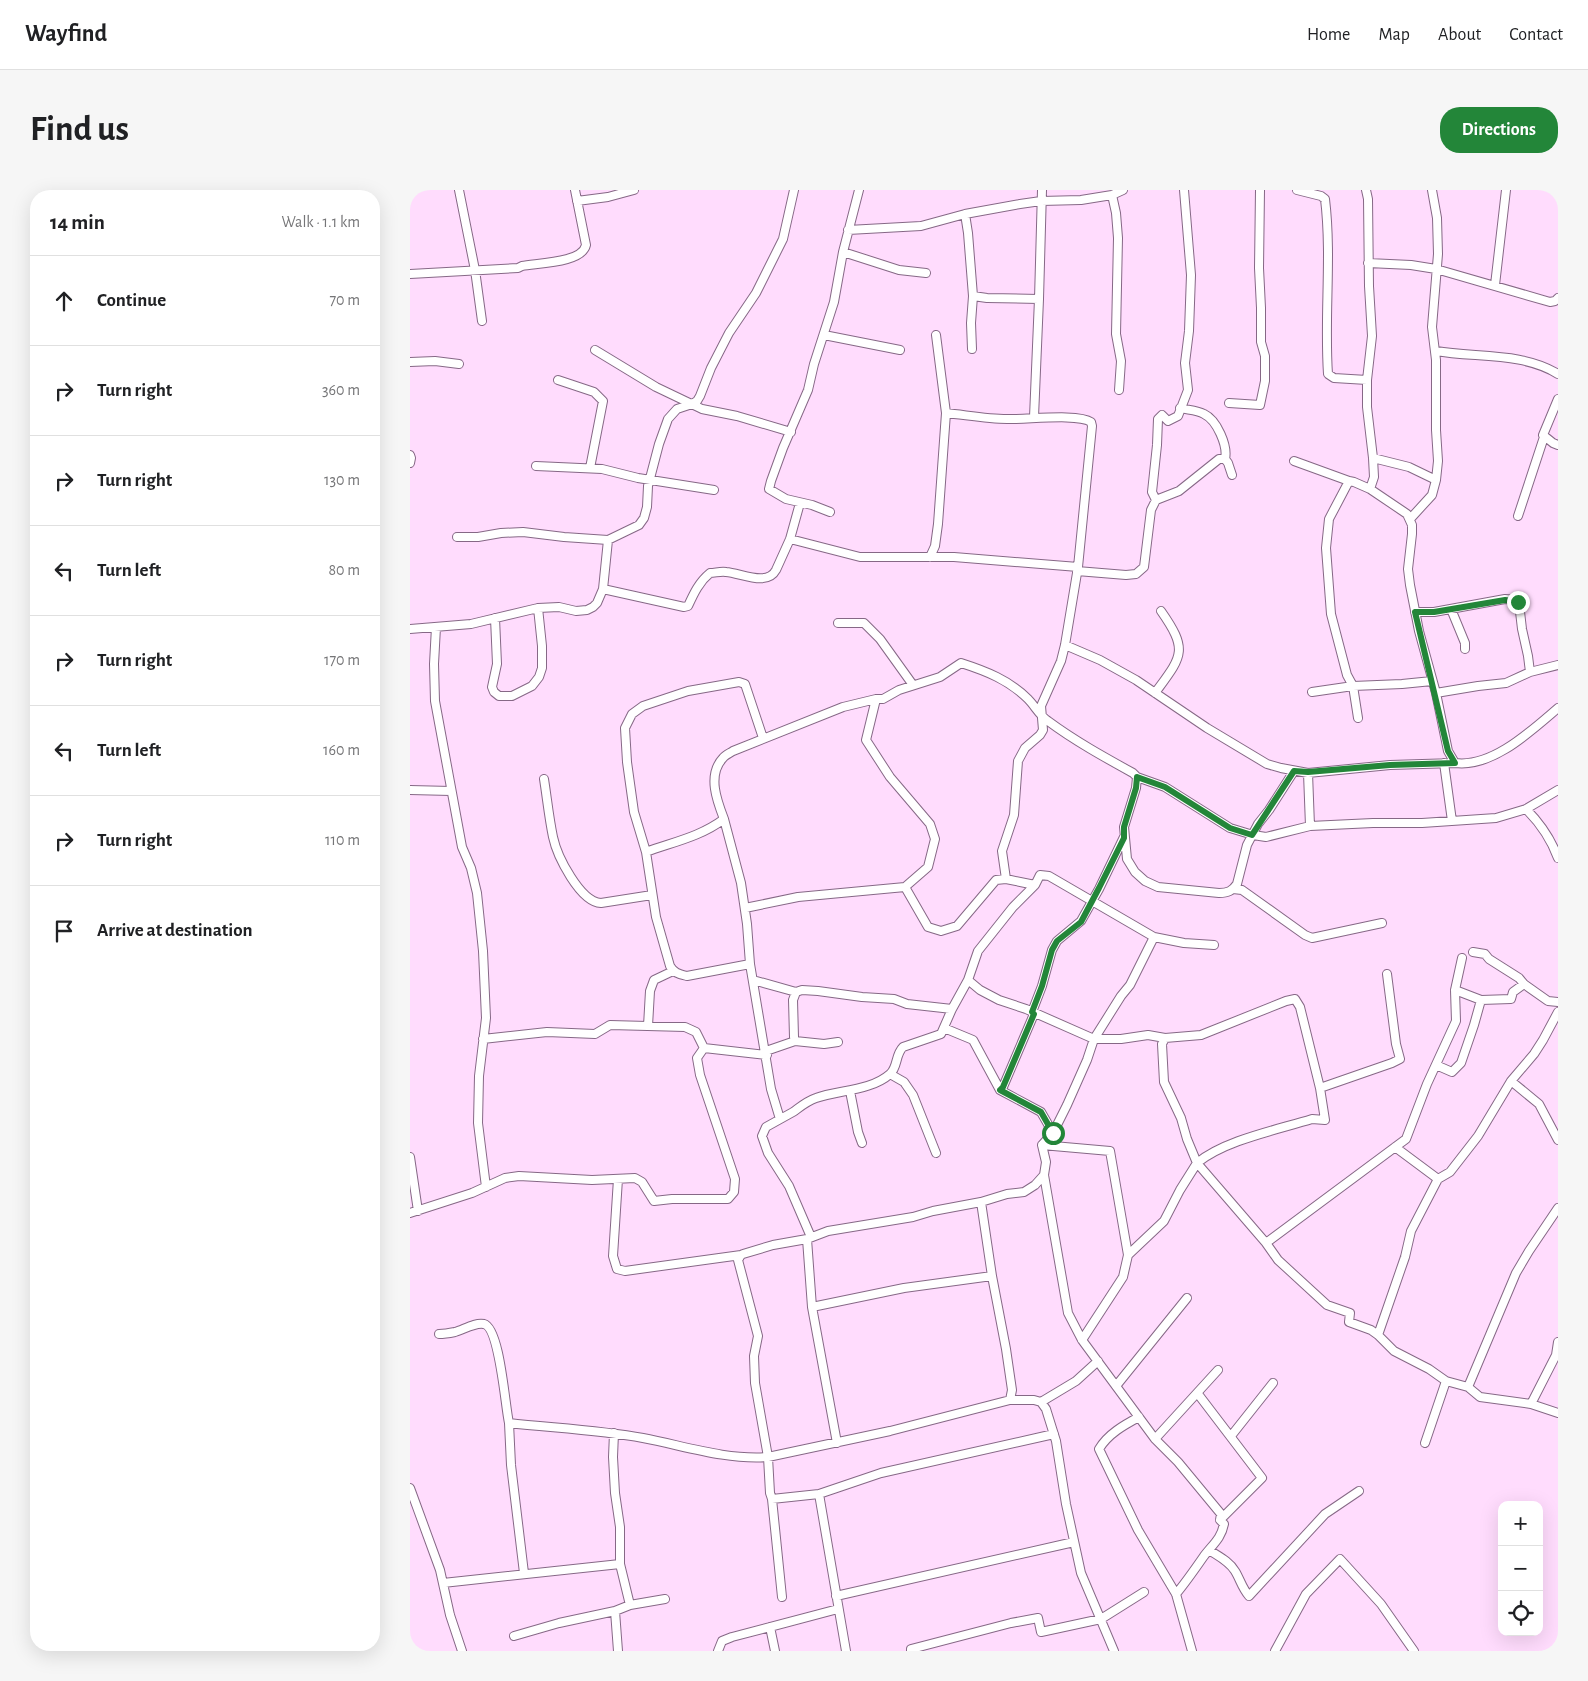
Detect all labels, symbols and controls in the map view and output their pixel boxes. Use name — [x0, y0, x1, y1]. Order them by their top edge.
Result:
text: Wayfind — [25, 22, 107, 46]
text: Home — [1307, 26, 1350, 44]
text: Map — [1378, 26, 1410, 44]
text: About — [1438, 26, 1481, 44]
text: Contact — [1509, 26, 1563, 44]
button: Directions — [1440, 107, 1558, 153]
text: Find us — [30, 112, 129, 147]
text: 14 min — [50, 212, 105, 233]
text: Walk · 1.1 km — [282, 214, 360, 230]
icon: ahead — [50, 287, 78, 315]
text: Continue — [97, 291, 166, 310]
text: 70 m — [329, 292, 360, 308]
icon: right — [50, 377, 78, 405]
text: Turn right — [97, 381, 172, 400]
text: 360 m — [322, 382, 360, 398]
icon: right — [50, 467, 78, 495]
text: Turn right — [97, 471, 172, 490]
text: 130 m — [324, 472, 360, 488]
icon: left — [50, 557, 78, 585]
text: Turn left — [97, 561, 161, 580]
text: 80 m — [329, 562, 360, 578]
route end — [1507, 591, 1530, 614]
icon: right — [50, 647, 78, 675]
text: Turn right — [97, 651, 172, 670]
text: 170 m — [324, 652, 360, 668]
icon: left — [50, 737, 78, 765]
text: Turn left — [97, 741, 161, 760]
text: 160 m — [323, 742, 360, 758]
icon: right — [50, 827, 78, 855]
text: Turn right — [97, 831, 172, 850]
text: 110 m — [325, 832, 360, 848]
icon: arrive — [50, 917, 78, 945]
text: Arrive at destination — [97, 921, 253, 940]
route start — [1042, 1122, 1065, 1145]
map controls — [1498, 1501, 1543, 1636]
button: + — [1498, 1501, 1543, 1546]
button: − — [1498, 1546, 1543, 1591]
button: locate — [1498, 1591, 1543, 1636]

